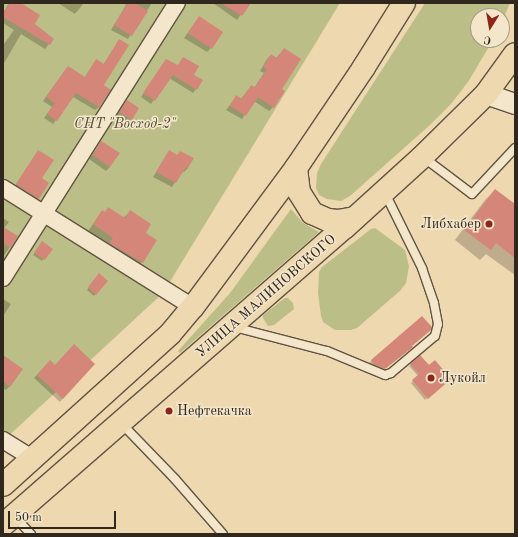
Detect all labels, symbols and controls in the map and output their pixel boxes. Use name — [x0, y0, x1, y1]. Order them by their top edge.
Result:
north arrow — [470, 8, 510, 48]
text: С — [483, 33, 492, 45]
park label: СНТ "Восход-2" — [74, 116, 176, 132]
place label: Либхабер — [421, 216, 481, 232]
marker: Либхабер — [484, 219, 494, 229]
street label: УЛИЦА МАЛИНОВСКОГО — [193, 231, 339, 361]
place label: Лукойл — [439, 370, 486, 386]
marker: Лукойл — [426, 373, 436, 383]
place label: Нефтекачка — [177, 403, 252, 419]
marker: Нефтекачка — [164, 406, 174, 416]
scale bar — [10, 503, 118, 529]
text: 50 m — [15, 512, 42, 524]

